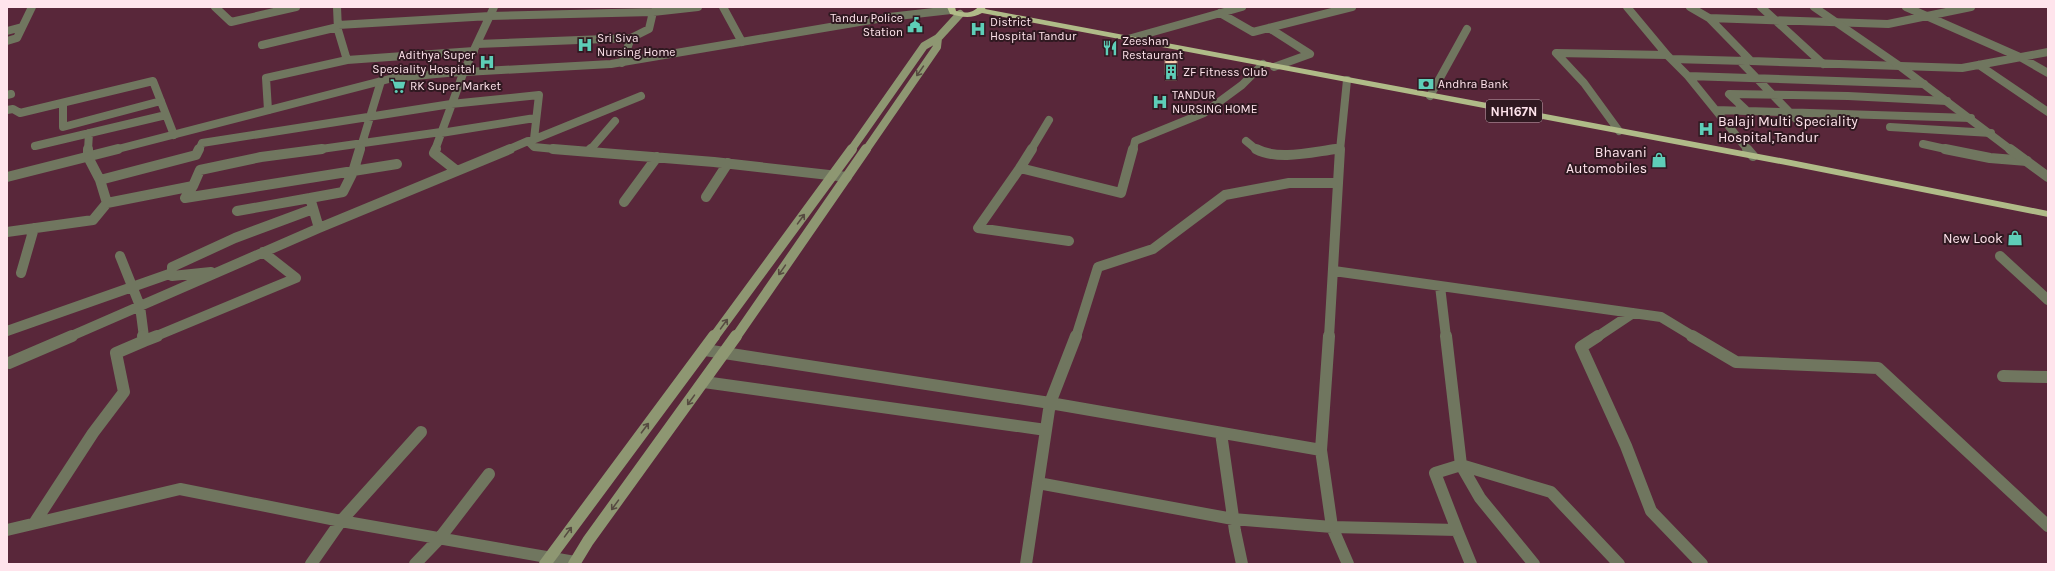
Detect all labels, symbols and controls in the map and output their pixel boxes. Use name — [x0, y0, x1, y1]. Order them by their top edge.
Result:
place label: Tandur Police Station — [830, 11, 903, 39]
place label: District Hospital Tandur — [990, 15, 1077, 43]
public building icon: Tandur Police Station — [906, 16, 924, 34]
hospital icon: District Hospital Tandur — [969, 20, 987, 38]
place label: Sri Siva Nursing Home — [597, 31, 676, 59]
place label: Zeeshan Restaurant — [1122, 34, 1183, 62]
hospital icon: Sri Siva Nursing Home — [576, 36, 594, 54]
restaurant icon: Zeeshan Restaurant — [1101, 39, 1119, 57]
place label: Adithya Super Speciality Hospital — [372, 48, 476, 76]
hospital icon: Adithya Super Speciality Hospital — [478, 53, 496, 71]
building icon: ZF Fitness Club — [1162, 63, 1180, 81]
place label: ZF Fitness Club — [1183, 65, 1268, 79]
one-way arrow — [916, 66, 924, 77]
bank icon: Andhra Bank — [1417, 75, 1435, 93]
supermarket icon: RK Super Market — [389, 77, 407, 95]
place label: Andhra Bank — [1438, 77, 1509, 91]
place label: RK Super Market — [410, 79, 501, 93]
place label: TANDUR NURSING HOME — [1172, 88, 1257, 116]
hospital icon: TANDUR NURSING HOME — [1151, 93, 1169, 111]
road number: NH167N — [1486, 100, 1542, 122]
place label: Balaji Multi Speciality Hospital,Tandur — [1718, 113, 1858, 146]
hospital icon: Balaji Multi Speciality Hospital,Tandur — [1697, 120, 1715, 138]
place label: Bhavani Automobiles — [1566, 144, 1647, 177]
shop icon: Bhavani Automobiles — [1650, 151, 1668, 169]
one-way arrow — [796, 214, 805, 225]
shop icon: New Look — [2006, 229, 2024, 247]
place label: New Look — [1943, 230, 2003, 247]
one-way arrow — [778, 265, 786, 276]
one-way arrow — [720, 319, 728, 330]
one-way arrow — [687, 394, 695, 405]
one-way arrow — [641, 422, 650, 433]
one-way arrow — [610, 499, 619, 510]
one-way arrow — [564, 527, 572, 538]

